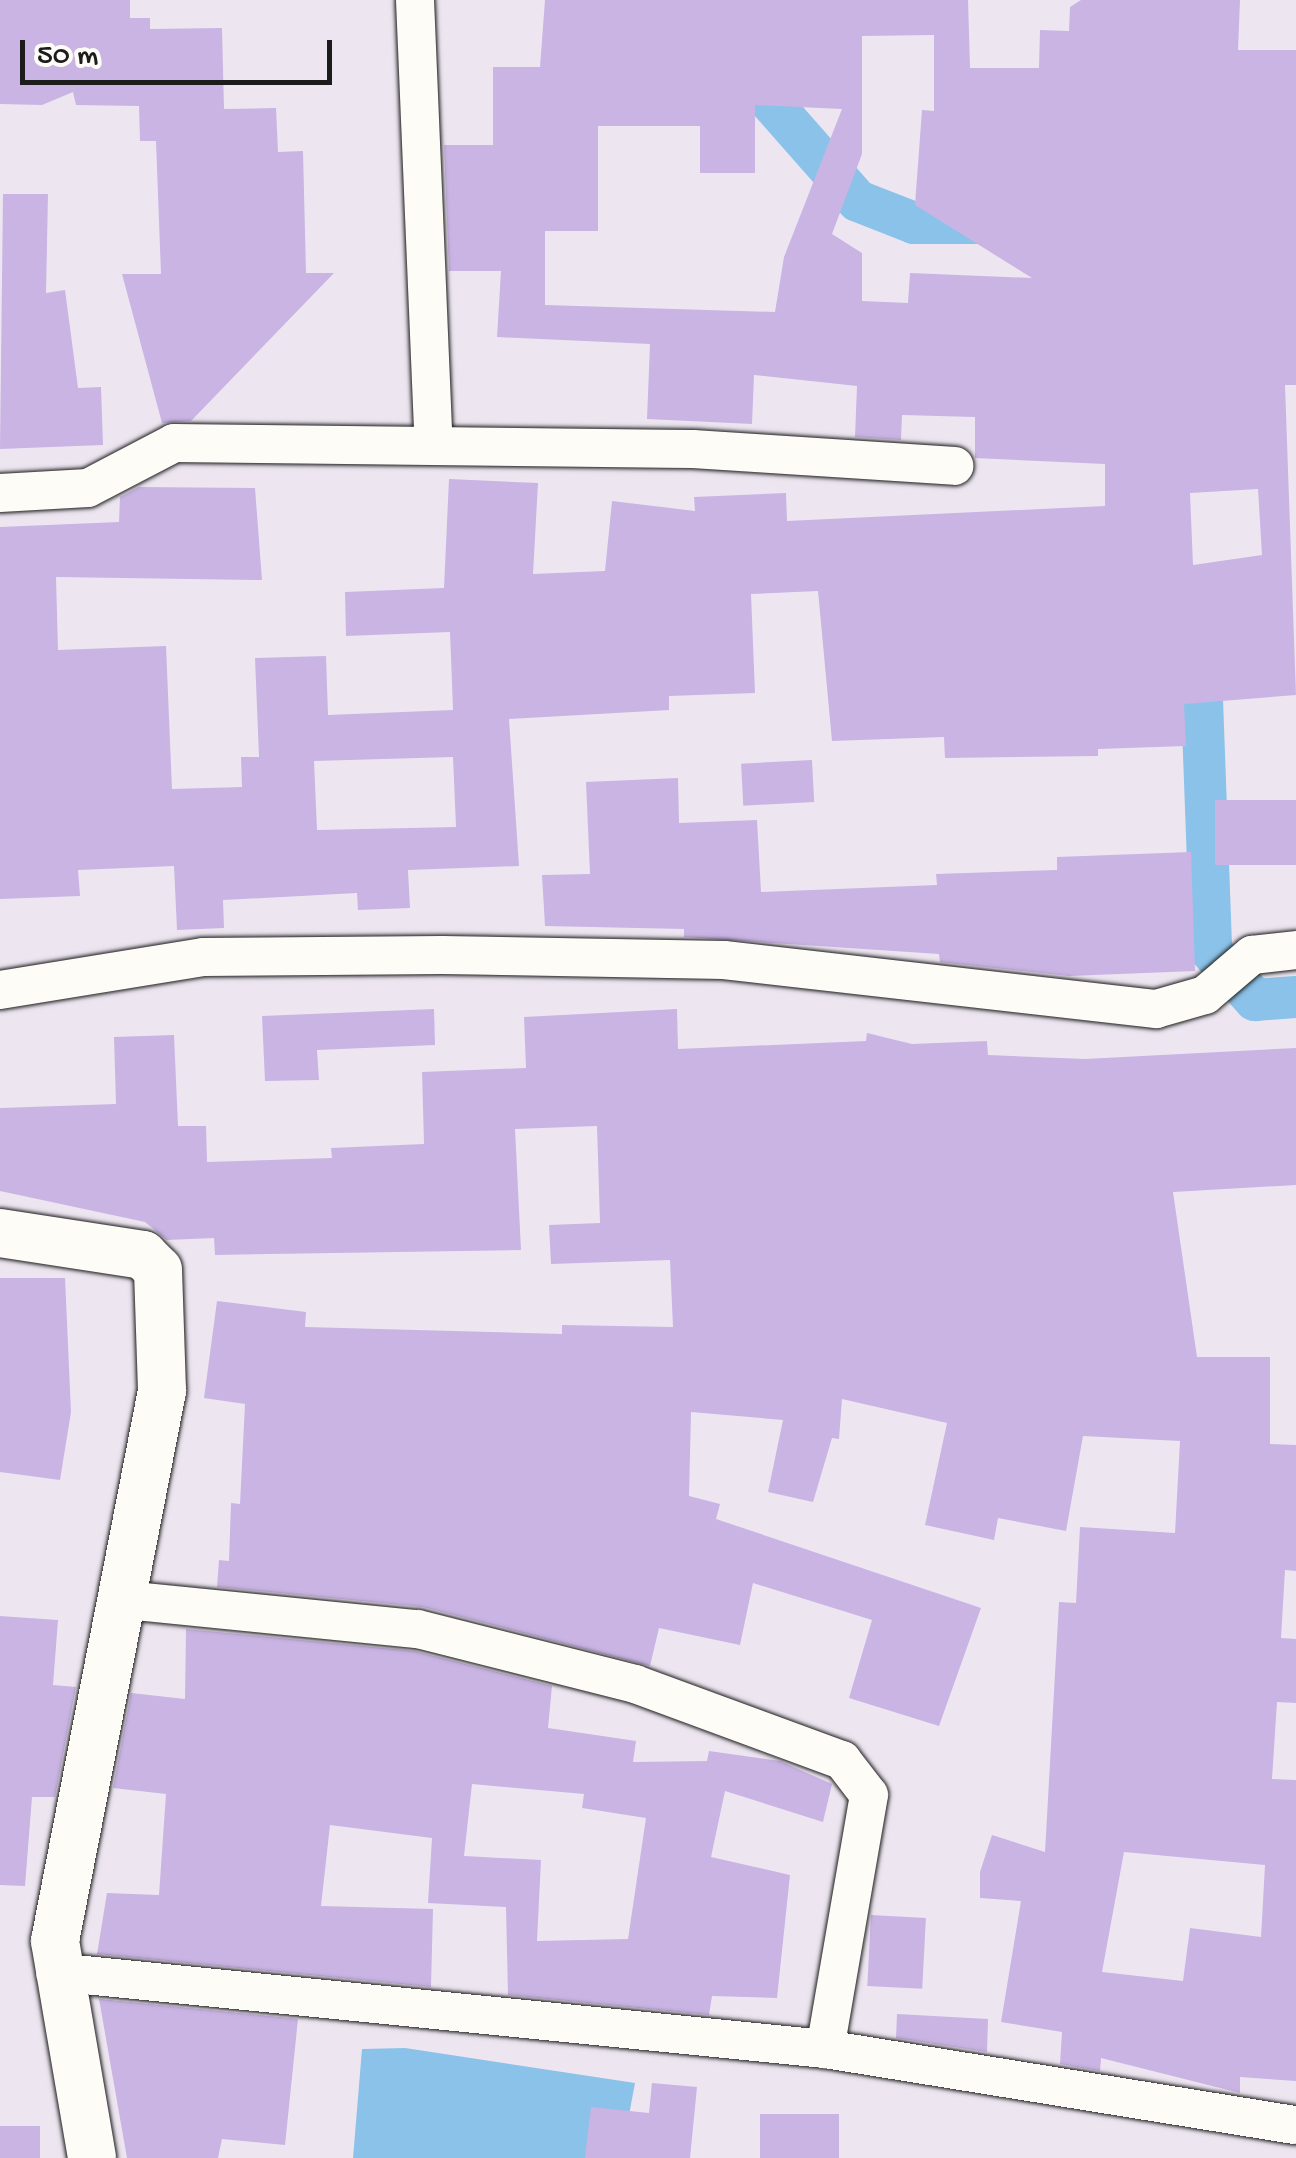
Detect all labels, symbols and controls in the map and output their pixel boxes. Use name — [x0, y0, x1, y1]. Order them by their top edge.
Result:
scale bar — [25, 20, 338, 82]
text: 50 m — [37, 40, 98, 75]

